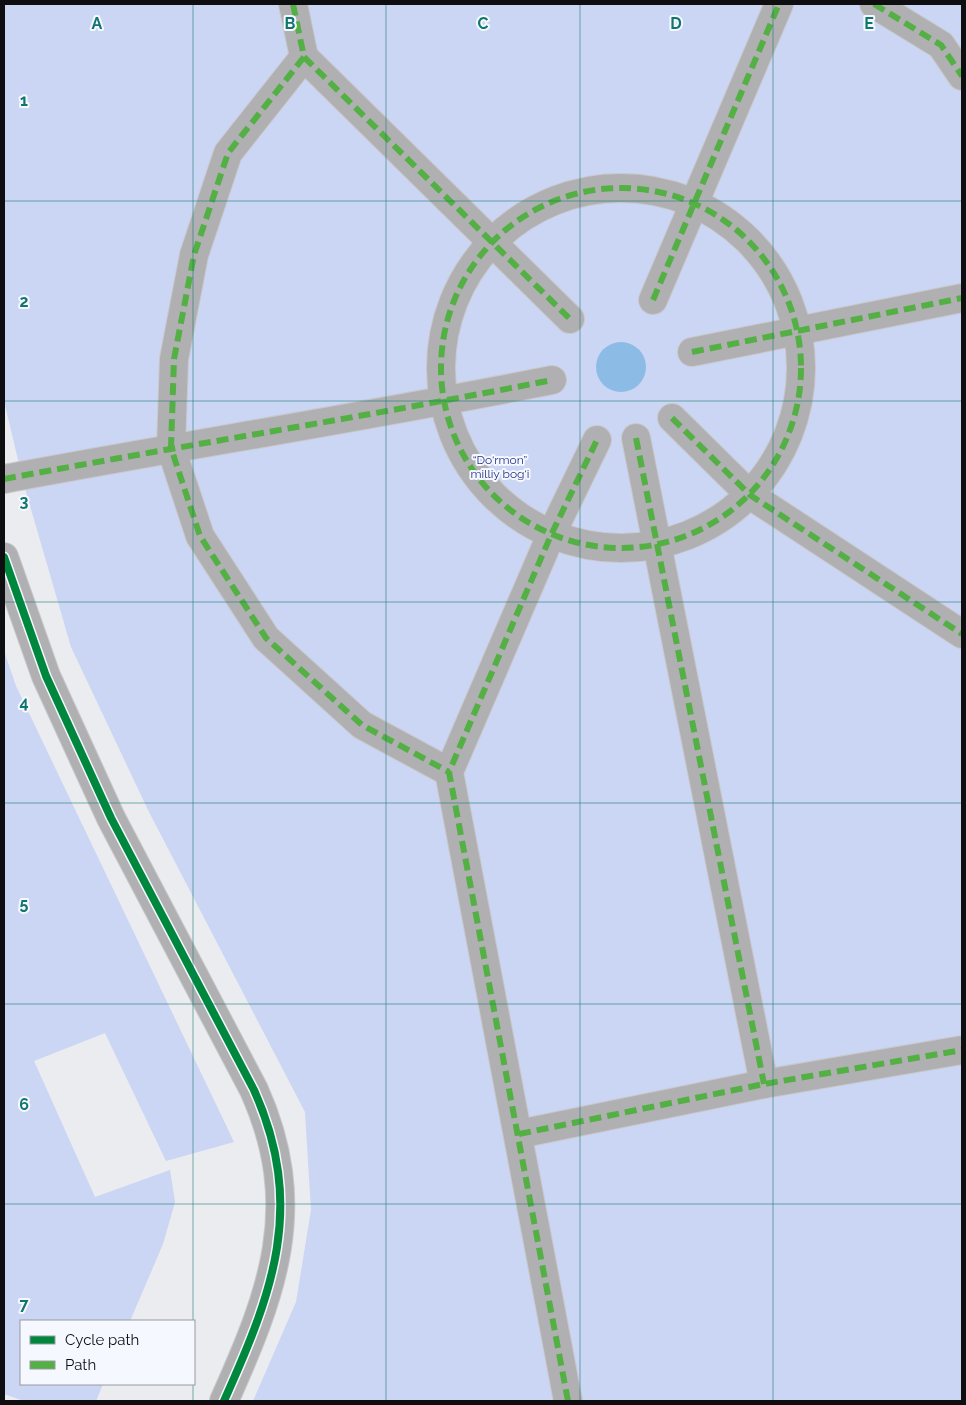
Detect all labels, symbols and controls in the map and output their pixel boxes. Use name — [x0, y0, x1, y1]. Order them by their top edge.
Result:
text: A — [92, 14, 103, 33]
text: B — [285, 14, 296, 33]
text: C — [478, 14, 489, 33]
text: D — [670, 14, 682, 33]
text: E — [864, 14, 874, 33]
text: 1 — [20, 91, 28, 110]
text: 2 — [19, 292, 29, 311]
park label: “Do‘rmon” milliy bog‘i — [471, 453, 529, 481]
text: 3 — [20, 492, 29, 511]
text: 4 — [19, 693, 29, 712]
text: 5 — [20, 894, 29, 913]
text: 6 — [19, 1095, 29, 1114]
text: 7 — [20, 1295, 29, 1314]
legend — [20, 1320, 195, 1385]
text: Cycle path — [65, 1331, 139, 1349]
text: Path — [65, 1356, 96, 1374]

